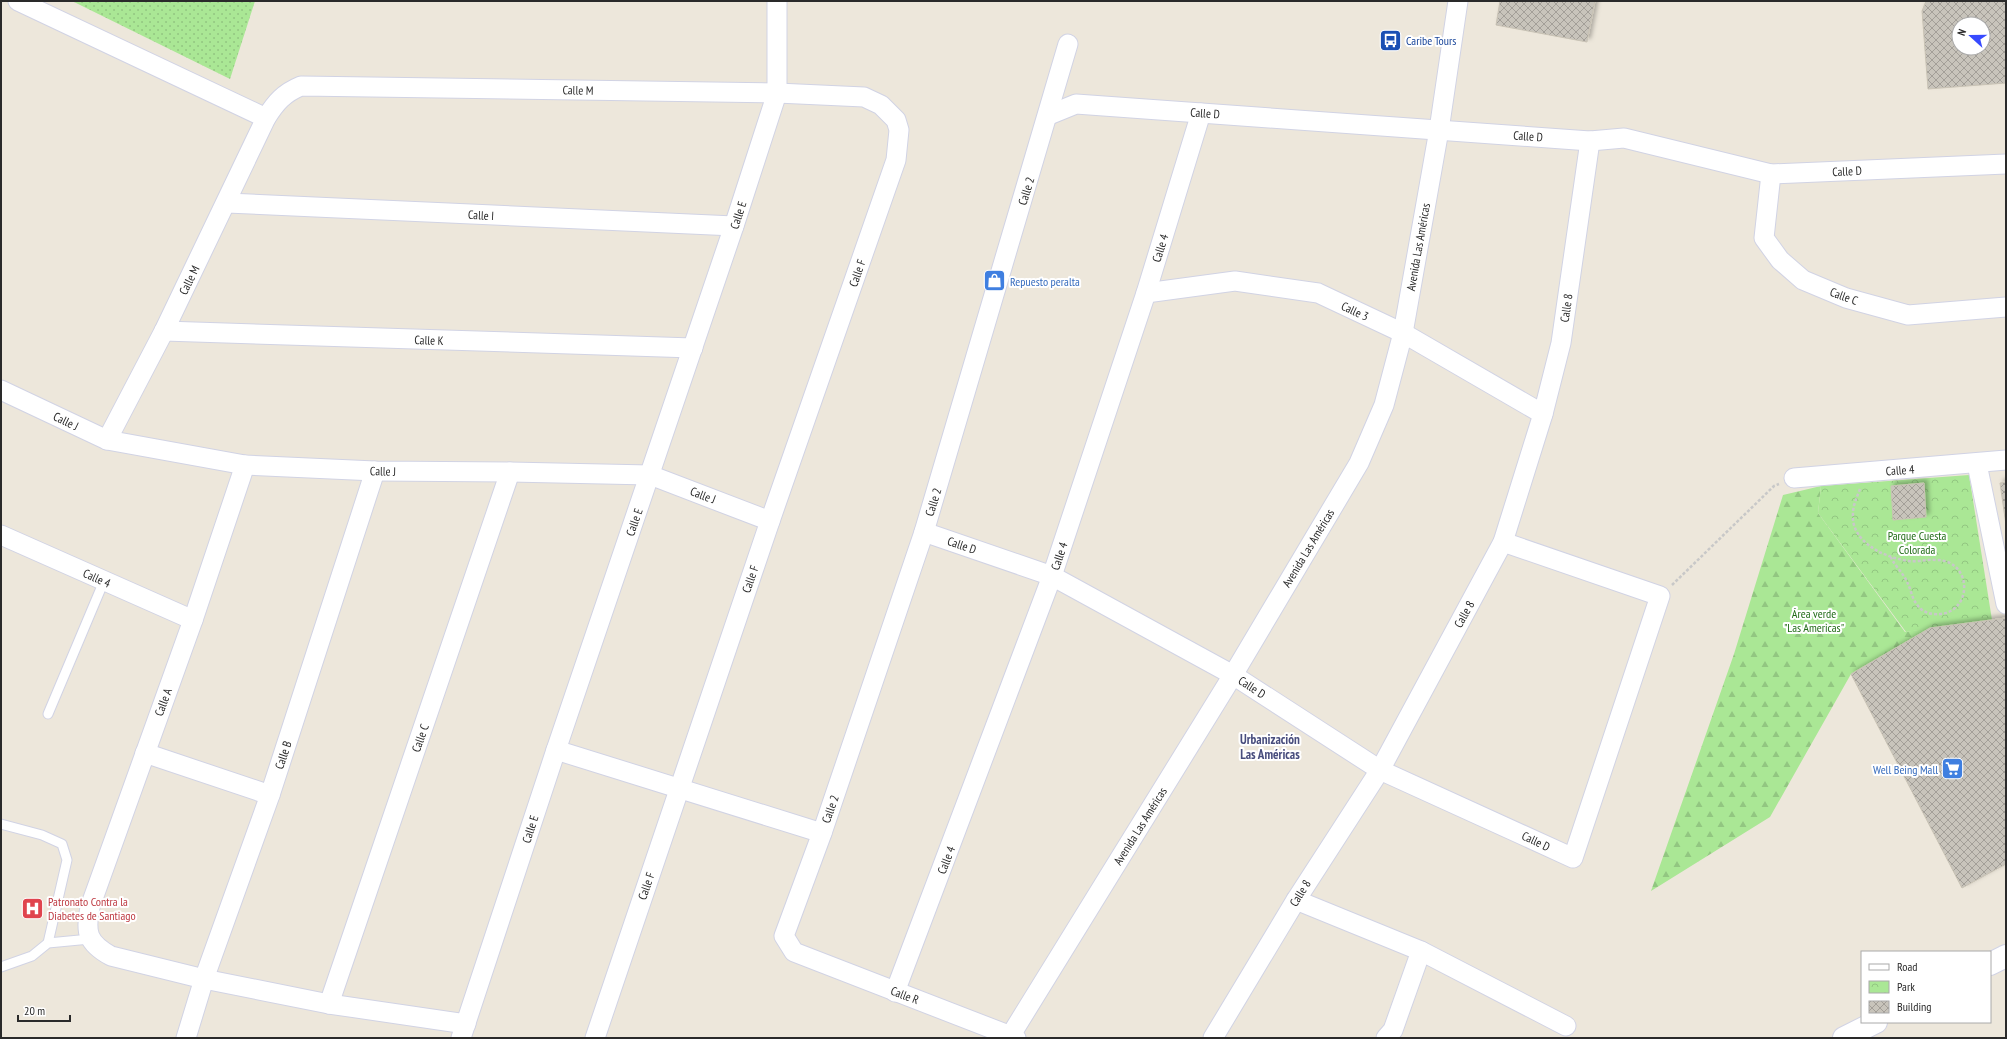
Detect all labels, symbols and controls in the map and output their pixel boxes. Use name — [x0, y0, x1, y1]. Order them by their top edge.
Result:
north arrow — [1951, 16, 1991, 56]
bus stop icon: Caribe Tours — [1377, 27, 1403, 53]
text: N — [1954, 27, 1969, 38]
place label: Caribe Tours — [1406, 33, 1456, 48]
street label: Calle M — [562, 82, 594, 98]
street label: Calle D — [1190, 104, 1220, 122]
street label: Calle D — [1513, 127, 1543, 145]
street label: Calle D — [1832, 163, 1862, 179]
street label: Calle 2 — [1015, 175, 1037, 207]
street label: Calle E — [726, 199, 750, 231]
street label: Avenida Las Américas — [1403, 202, 1433, 292]
street label: Calle I — [468, 207, 494, 223]
street label: Calle 4 — [1149, 232, 1172, 264]
street label: Calle F — [845, 257, 869, 289]
street label: Calle M — [175, 263, 203, 297]
shop icon: Repuesto peralta — [982, 268, 1008, 294]
place label: Repuesto peralta — [1010, 274, 1080, 289]
street label: Calle C — [1828, 284, 1861, 308]
street label: Calle 8 — [1557, 293, 1575, 323]
street label: Calle 3 — [1339, 298, 1371, 324]
street label: Calle K — [414, 332, 444, 348]
street label: Calle J — [51, 409, 81, 434]
street label: Calle 4 — [1885, 461, 1915, 478]
street label: Calle J — [370, 463, 396, 479]
street label: Calle J — [688, 483, 718, 507]
street label: Calle 2 — [922, 486, 944, 518]
street label: Calle E — [622, 506, 646, 538]
street label: Avenida Las Américas — [1279, 506, 1337, 590]
park label: Parque Cuesta Colorada — [1888, 528, 1947, 557]
street label: Calle D — [946, 533, 978, 557]
street label: Calle 4 — [1047, 540, 1071, 572]
street label: Calle F — [738, 563, 762, 595]
street label: Calle 4 — [81, 565, 114, 591]
street label: Calle 8 — [1450, 598, 1478, 630]
park label: Área verde "Las Americas" — [1784, 606, 1844, 635]
street label: Calle D — [1236, 673, 1268, 701]
street label: Calle A — [151, 686, 175, 718]
street label: Calle C — [408, 722, 432, 754]
district label: Urbanización Las Américas — [1240, 731, 1300, 763]
street label: Calle B — [271, 739, 295, 771]
supermarket icon: Well Being Mall — [1940, 756, 1966, 782]
place label: Well Being Mall — [1873, 762, 1938, 777]
street label: Avenida Las Américas — [1110, 784, 1170, 868]
street label: Calle 2 — [818, 793, 842, 825]
street label: Calle E — [518, 813, 542, 845]
street label: Calle D — [1519, 828, 1553, 854]
street label: Calle 4 — [934, 843, 958, 876]
street label: Calle F — [634, 870, 658, 902]
street label: Calle 8 — [1286, 877, 1314, 909]
place label: Patronato Contra la Diabetes de Santiago — [48, 894, 136, 923]
hospital icon: Patronato Contra la Diabetes de Santiago — [20, 895, 46, 921]
legend — [1861, 951, 1991, 1023]
text: Road — [1897, 959, 1917, 974]
text: Park — [1897, 979, 1915, 994]
street label: Calle R — [889, 983, 921, 1007]
scale bar — [18, 997, 70, 1023]
text: Building — [1897, 999, 1932, 1014]
text: 20 m — [24, 1003, 45, 1018]

